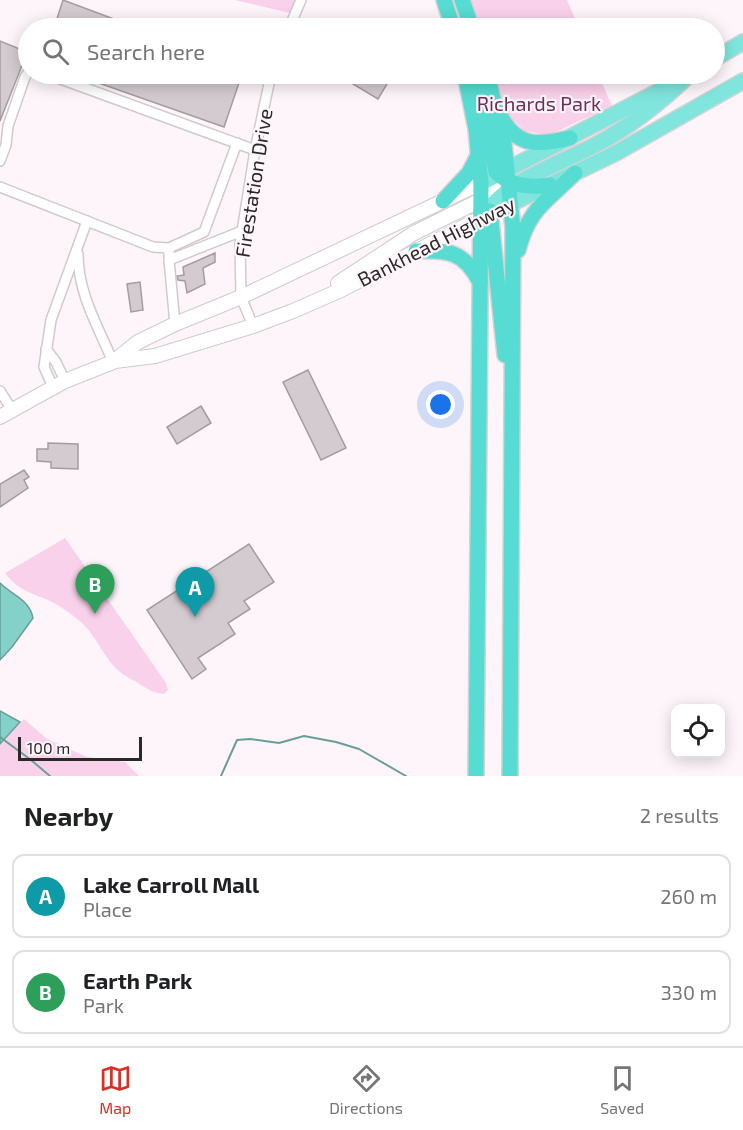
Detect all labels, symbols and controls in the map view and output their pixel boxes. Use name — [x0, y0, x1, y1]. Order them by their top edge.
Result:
search box — [18, 18, 725, 84]
icon: search — [39, 35, 72, 68]
text: Search here — [87, 38, 205, 64]
park label: Richards Park — [477, 91, 601, 115]
street label: Firestation Drive — [229, 107, 277, 259]
street label: Bankhead Highway — [353, 191, 519, 291]
your location — [426, 390, 455, 419]
pin: B — [76, 564, 115, 614]
pin: A — [176, 568, 214, 617]
map controls — [671, 704, 725, 758]
button: locate — [671, 704, 725, 758]
scale bar — [18, 734, 142, 762]
text: 100 m — [27, 738, 70, 757]
text: Nearby — [24, 800, 113, 831]
text: 2 results — [640, 803, 719, 827]
text: Lake Carroll Mall — [83, 871, 259, 897]
text: A — [39, 884, 52, 908]
text: 260 m — [660, 884, 717, 908]
text: Place — [83, 897, 132, 921]
text: Earth Park — [83, 967, 192, 993]
text: B — [39, 980, 52, 1004]
text: 330 m — [661, 980, 717, 1004]
text: Park — [83, 993, 124, 1017]
tab: Map — [99, 1062, 132, 1117]
tab: Directions — [329, 1062, 403, 1117]
tab: Saved — [600, 1062, 644, 1117]

